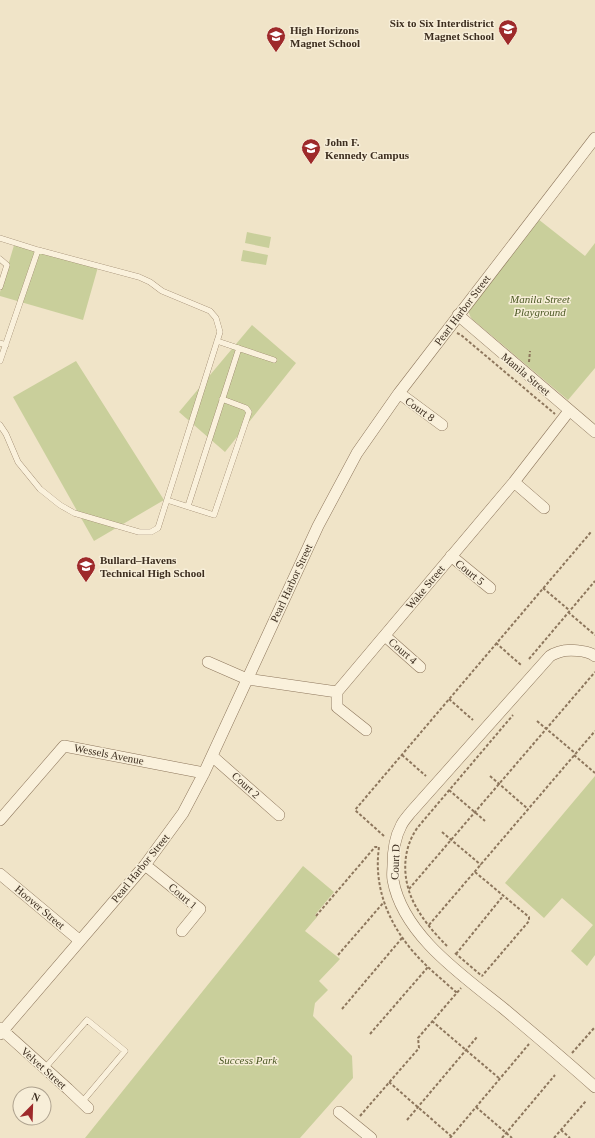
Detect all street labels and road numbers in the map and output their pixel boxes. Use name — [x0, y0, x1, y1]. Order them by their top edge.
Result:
street label: Pearl Harbor Street — [432, 272, 492, 348]
street label: Manila Street — [499, 350, 553, 398]
street label: Court 8 — [403, 394, 437, 424]
street label: Pearl Harbor Street — [268, 542, 314, 624]
street label: Court 5 — [453, 557, 487, 587]
street label: Wake Street — [403, 563, 447, 611]
street label: Court 4 — [386, 636, 420, 667]
street label: Wessels Avenue — [73, 741, 145, 767]
street label: Court 2 — [230, 769, 262, 801]
street label: Pearl Harbor Street — [109, 831, 171, 905]
street label: Court D — [388, 844, 402, 880]
street label: Court 1 — [166, 881, 200, 911]
street label: Hoover Street — [13, 883, 67, 931]
street label: Velvet Street — [19, 1045, 69, 1091]

